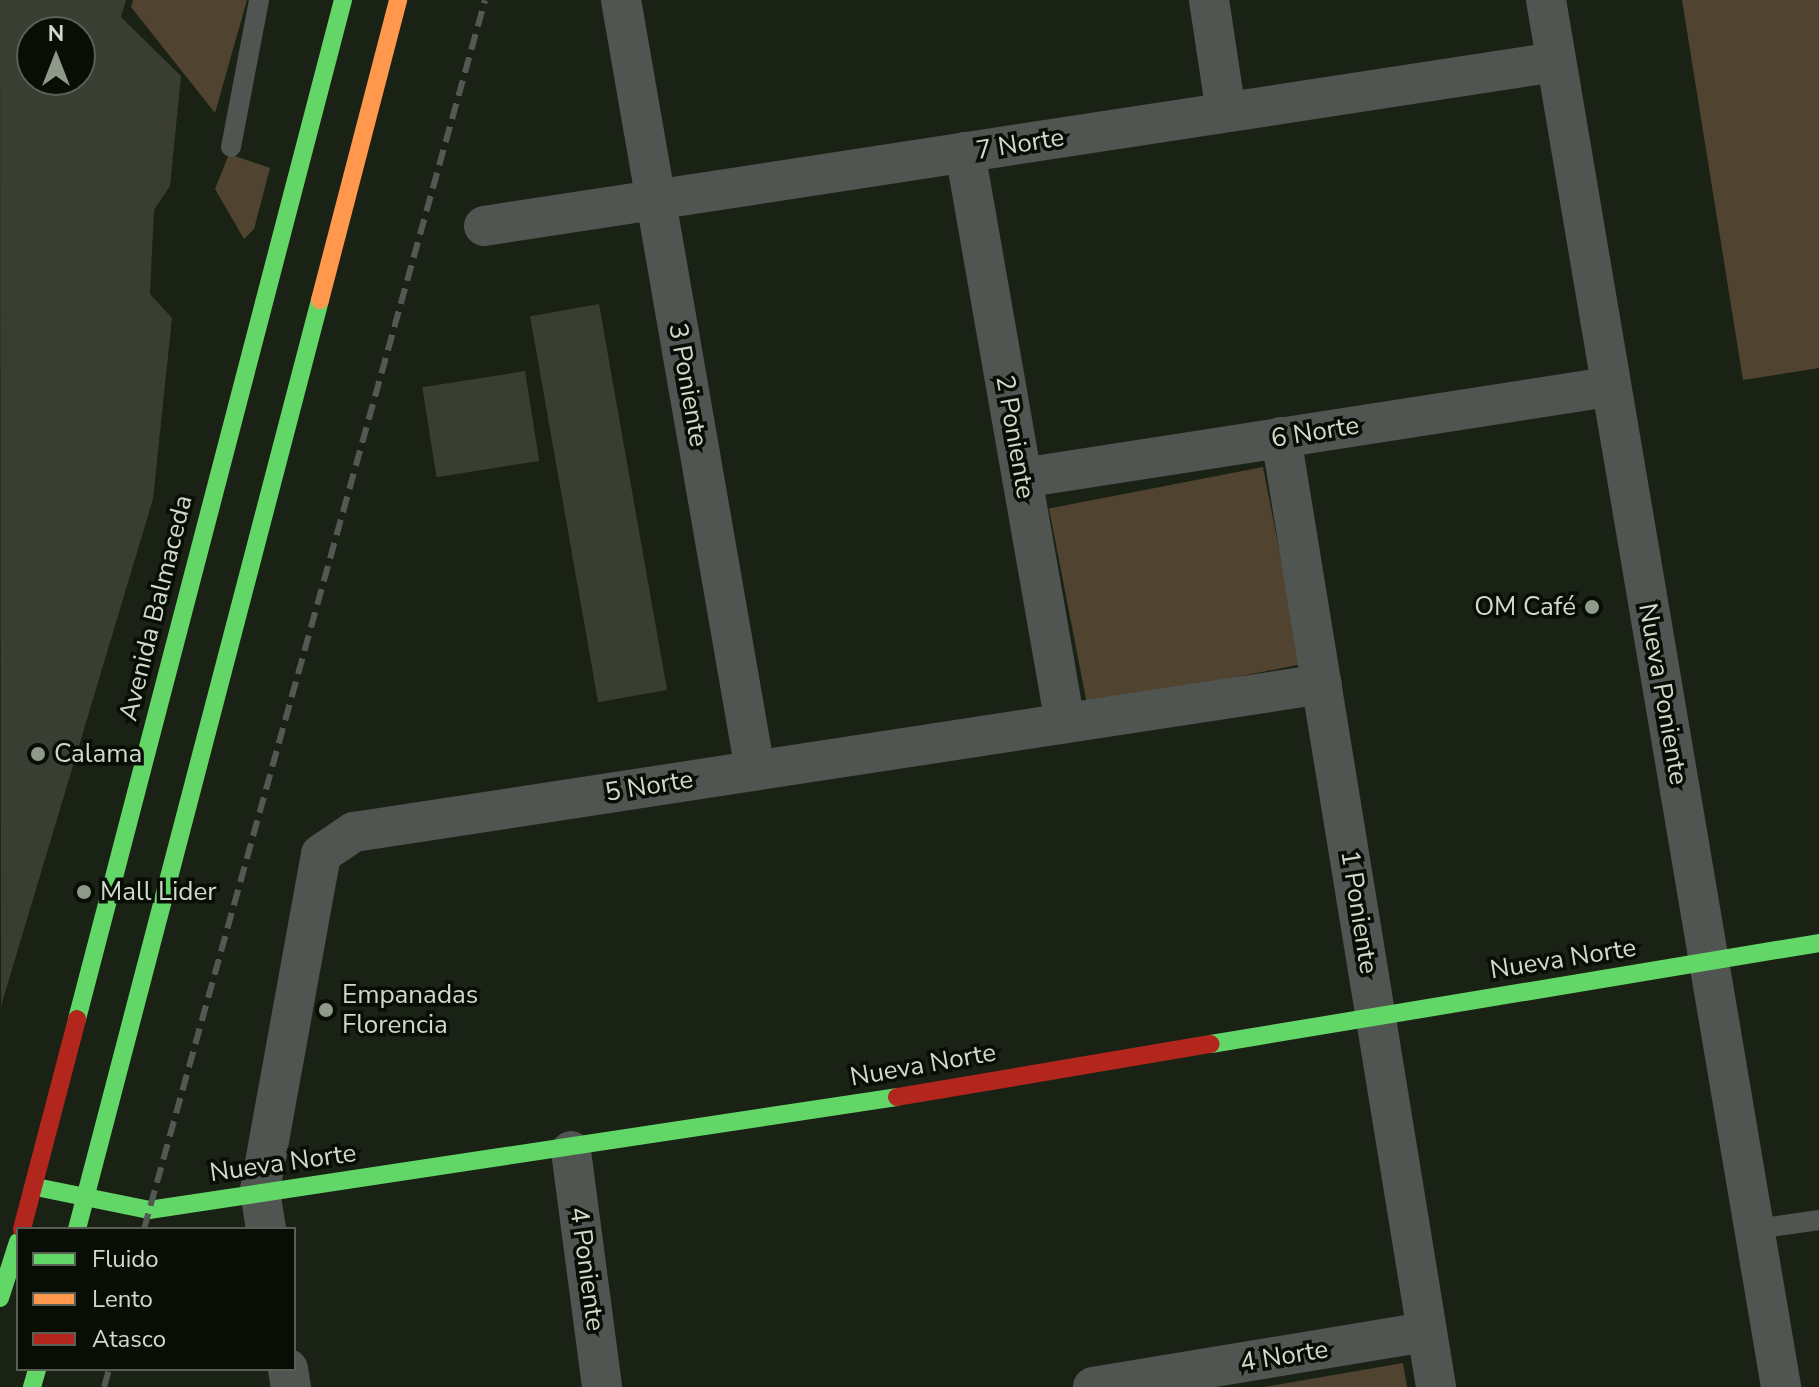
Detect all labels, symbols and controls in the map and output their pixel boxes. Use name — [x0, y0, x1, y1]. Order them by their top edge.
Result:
north arrow — [16, 16, 96, 96]
text: N — [48, 19, 64, 49]
street label: 7 Norte — [974, 122, 1066, 166]
street label: 3 Poniente — [662, 321, 714, 449]
street label: 2 Poniente — [989, 373, 1041, 501]
street label: 6 Norte — [1269, 410, 1361, 454]
street label: Avenida Balmaceda — [113, 492, 199, 724]
place label: OM Café — [1474, 591, 1576, 623]
marker: OM Café — [1583, 598, 1601, 616]
street label: Nueva Poniente — [1632, 601, 1694, 787]
place label: Calama — [54, 738, 142, 770]
marker: Calama — [29, 745, 47, 763]
street label: 5 Norte — [603, 764, 695, 808]
street label: 1 Poniente — [1334, 848, 1384, 976]
place label: Mall Lider — [100, 876, 217, 908]
marker: Mall Lider — [75, 883, 93, 901]
street label: Nueva Norte — [1488, 932, 1638, 986]
place label: Empanadas Florencia — [342, 979, 478, 1040]
marker: Empanadas Florencia — [317, 1001, 335, 1019]
street label: Nueva Norte — [848, 1037, 998, 1093]
street label: Nueva Norte — [208, 1137, 358, 1189]
street label: 4 Poniente — [563, 1205, 611, 1333]
legend — [16, 1227, 296, 1371]
text: Fluido — [92, 1243, 159, 1275]
text: Lento — [92, 1283, 153, 1315]
text: Atasco — [92, 1323, 166, 1355]
street label: 4 Norte — [1238, 1334, 1330, 1378]

